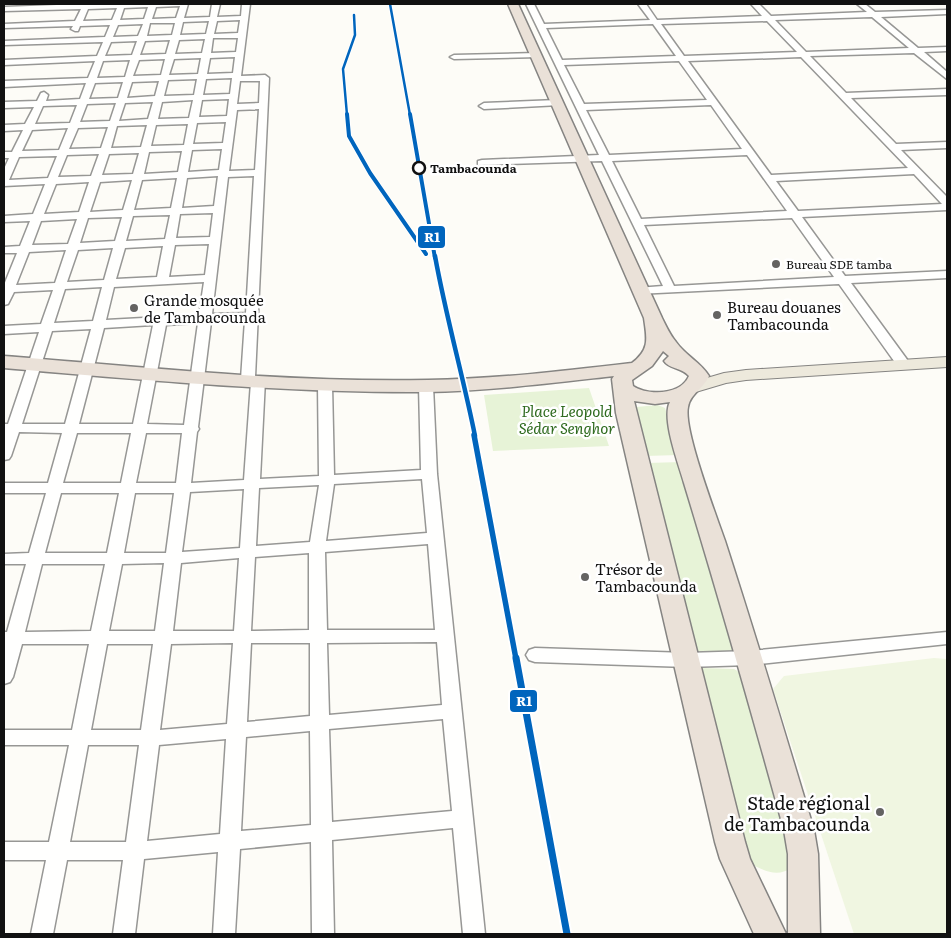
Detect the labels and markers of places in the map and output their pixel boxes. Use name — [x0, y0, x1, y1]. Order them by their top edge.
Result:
place label: Tambacounda — [430, 159, 517, 177]
marker: Tambacounda — [412, 161, 426, 175]
place label: Bureau SDE tamba — [786, 255, 893, 273]
marker: Bureau SDE tamba — [770, 258, 782, 270]
place label: Grande mosquée de Tambacounda — [144, 288, 267, 328]
place label: Bureau douanes Tambacounda — [727, 295, 841, 335]
marker: Grande mosquée de Tambacounda — [128, 302, 140, 314]
marker: Bureau douanes Tambacounda — [711, 309, 723, 321]
place label: Trésor de Tambacounda — [595, 557, 698, 597]
marker: Trésor de Tambacounda — [579, 571, 591, 583]
place label: Stade régional de Tambacounda — [724, 789, 870, 837]
marker: Stade régional de Tambacounda — [874, 806, 886, 818]

